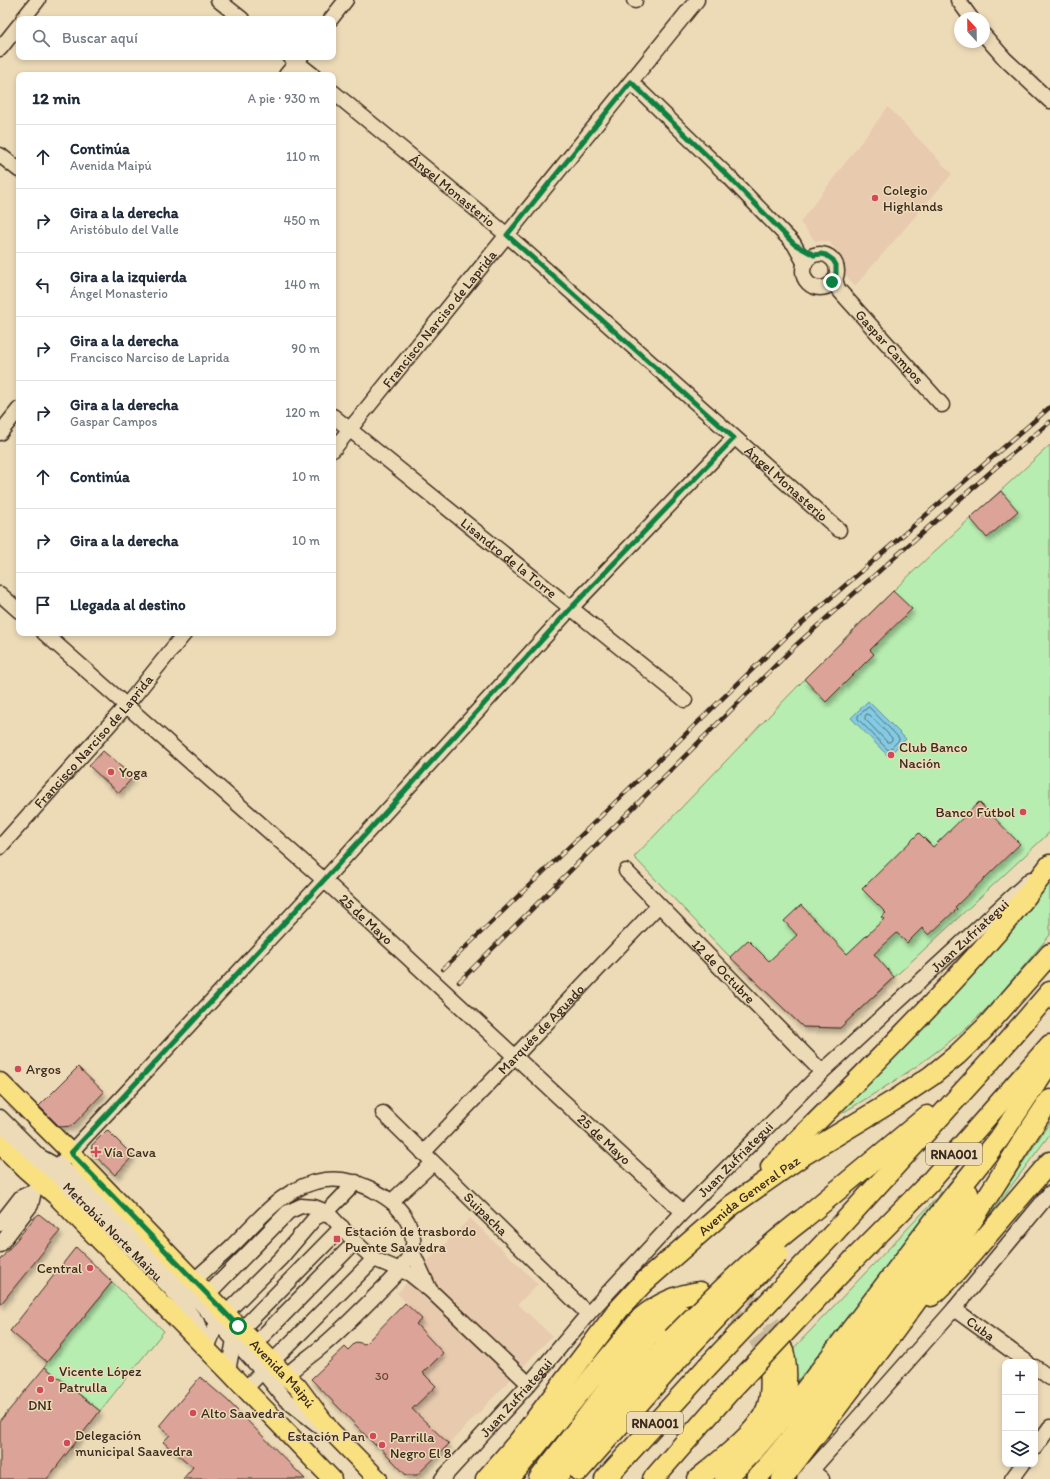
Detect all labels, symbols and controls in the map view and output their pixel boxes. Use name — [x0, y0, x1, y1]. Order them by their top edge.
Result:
north arrow — [954, 12, 990, 48]
search box — [16, 16, 336, 60]
icon: search — [30, 27, 52, 49]
text: Buscar aquí — [62, 29, 138, 47]
text: 12 min — [32, 88, 80, 108]
text: A pie · 930 m — [248, 91, 320, 106]
text: Continúa — [70, 140, 130, 158]
icon: ahead — [32, 146, 54, 168]
text: 110 m — [286, 149, 320, 164]
street label: Ángel Monasterio — [407, 150, 499, 231]
text: Avenida Maipú — [70, 158, 152, 173]
place label: Colegio Highlands — [883, 182, 943, 215]
marker: Colegio Highlands — [870, 193, 880, 203]
text: Gira a la derecha — [70, 204, 179, 222]
icon: right — [32, 210, 54, 232]
text: 450 m — [283, 213, 320, 228]
text: Aristóbulo del Valle — [70, 222, 179, 237]
street label: Francisco Narciso de Laprida — [379, 246, 500, 391]
text: Gira a la izquierda — [70, 268, 187, 286]
route end — [823, 273, 841, 291]
icon: left — [32, 274, 54, 296]
text: 140 m — [284, 277, 320, 292]
text: Ángel Monasterio — [70, 286, 168, 301]
street label: Gaspar Campos — [852, 306, 928, 387]
text: Gira a la derecha — [70, 332, 179, 350]
icon: right — [32, 338, 54, 360]
text: 90 m — [291, 341, 320, 356]
text: Francisco Narciso de Laprida — [70, 350, 230, 365]
text: Gira a la derecha — [70, 396, 179, 414]
icon: right — [32, 402, 54, 424]
text: 120 m — [285, 405, 320, 420]
text: Gaspar Campos — [70, 414, 157, 429]
street label: Ángel Monasterio — [741, 442, 832, 525]
icon: ahead — [32, 466, 54, 488]
text: Continúa — [70, 468, 130, 486]
text: 10 m — [292, 469, 320, 484]
street label: Lisandro de la Torre — [457, 514, 561, 602]
icon: right — [32, 530, 54, 552]
text: Gira a la derecha — [70, 532, 179, 550]
text: 10 m — [292, 533, 320, 548]
icon: arrive — [32, 594, 54, 616]
text: Llegada al destino — [70, 596, 186, 614]
street label: Francisco Narciso de Laprida — [30, 671, 157, 812]
place label: Club Banco Nación — [899, 739, 968, 772]
marker: Club Banco Nación — [886, 750, 896, 760]
place label: Yoga — [119, 764, 147, 781]
marker: Yoga — [106, 767, 116, 777]
place label: Banco Fútbol — [936, 804, 1015, 821]
marker: Banco Fútbol — [1018, 807, 1028, 817]
street label: 25 de Mayo — [336, 890, 397, 948]
street label: Juan Zufriategui — [927, 895, 1012, 976]
street label: 12 de Octubre — [689, 935, 759, 1007]
street label: Marqués de Aguado — [494, 981, 588, 1078]
place label: Argos — [26, 1061, 61, 1078]
marker: Argos — [13, 1064, 23, 1074]
street label: 25 de Mayo — [574, 1110, 635, 1168]
street label: Juan Zufriategui — [694, 1118, 777, 1201]
road number: RNA001 — [926, 1143, 982, 1165]
place label: Vía Cava — [104, 1144, 157, 1161]
marker: Vía Cava — [91, 1147, 101, 1157]
street label: Avenida General Paz — [695, 1151, 804, 1239]
street label: Metrobús Norte Maipu — [59, 1178, 167, 1285]
street label: Suipacha — [460, 1188, 512, 1240]
place label: Estación de trasbordo Puente Saavedra — [345, 1223, 476, 1256]
marker: Estación de trasbordo Puente Saavedra — [332, 1234, 342, 1244]
place label: Central — [37, 1260, 82, 1277]
marker: Central — [85, 1263, 95, 1273]
street label: Cuba — [963, 1312, 998, 1344]
route start — [229, 1317, 247, 1335]
street label: Avenida Maipú — [246, 1335, 319, 1411]
street label: Juan Zufriategui — [476, 1355, 556, 1441]
map controls — [1002, 1359, 1038, 1467]
button: + — [1002, 1359, 1038, 1395]
place label: Vicente López Patrulla — [59, 1363, 142, 1396]
house number: 30 — [375, 1369, 389, 1383]
marker: Vicente López Patrulla — [46, 1374, 56, 1384]
marker: DNI — [35, 1385, 45, 1395]
button: − — [1002, 1395, 1038, 1431]
place label: DNI — [28, 1397, 52, 1414]
place label: Alto Saavedra — [201, 1405, 285, 1422]
marker: Alto Saavedra — [188, 1408, 198, 1418]
road number: RNA001 — [627, 1412, 683, 1434]
place label: Delegación municipal Saavedra — [75, 1427, 193, 1460]
place label: Estación Pan — [287, 1428, 366, 1445]
place label: Parrilla Negro El 8 — [390, 1429, 452, 1462]
marker: Estación Pan — [368, 1431, 378, 1441]
button: layers — [1002, 1431, 1038, 1467]
marker: Delegación municipal Saavedra — [62, 1438, 72, 1448]
marker: Parrilla Negro El 8 — [377, 1440, 387, 1450]

